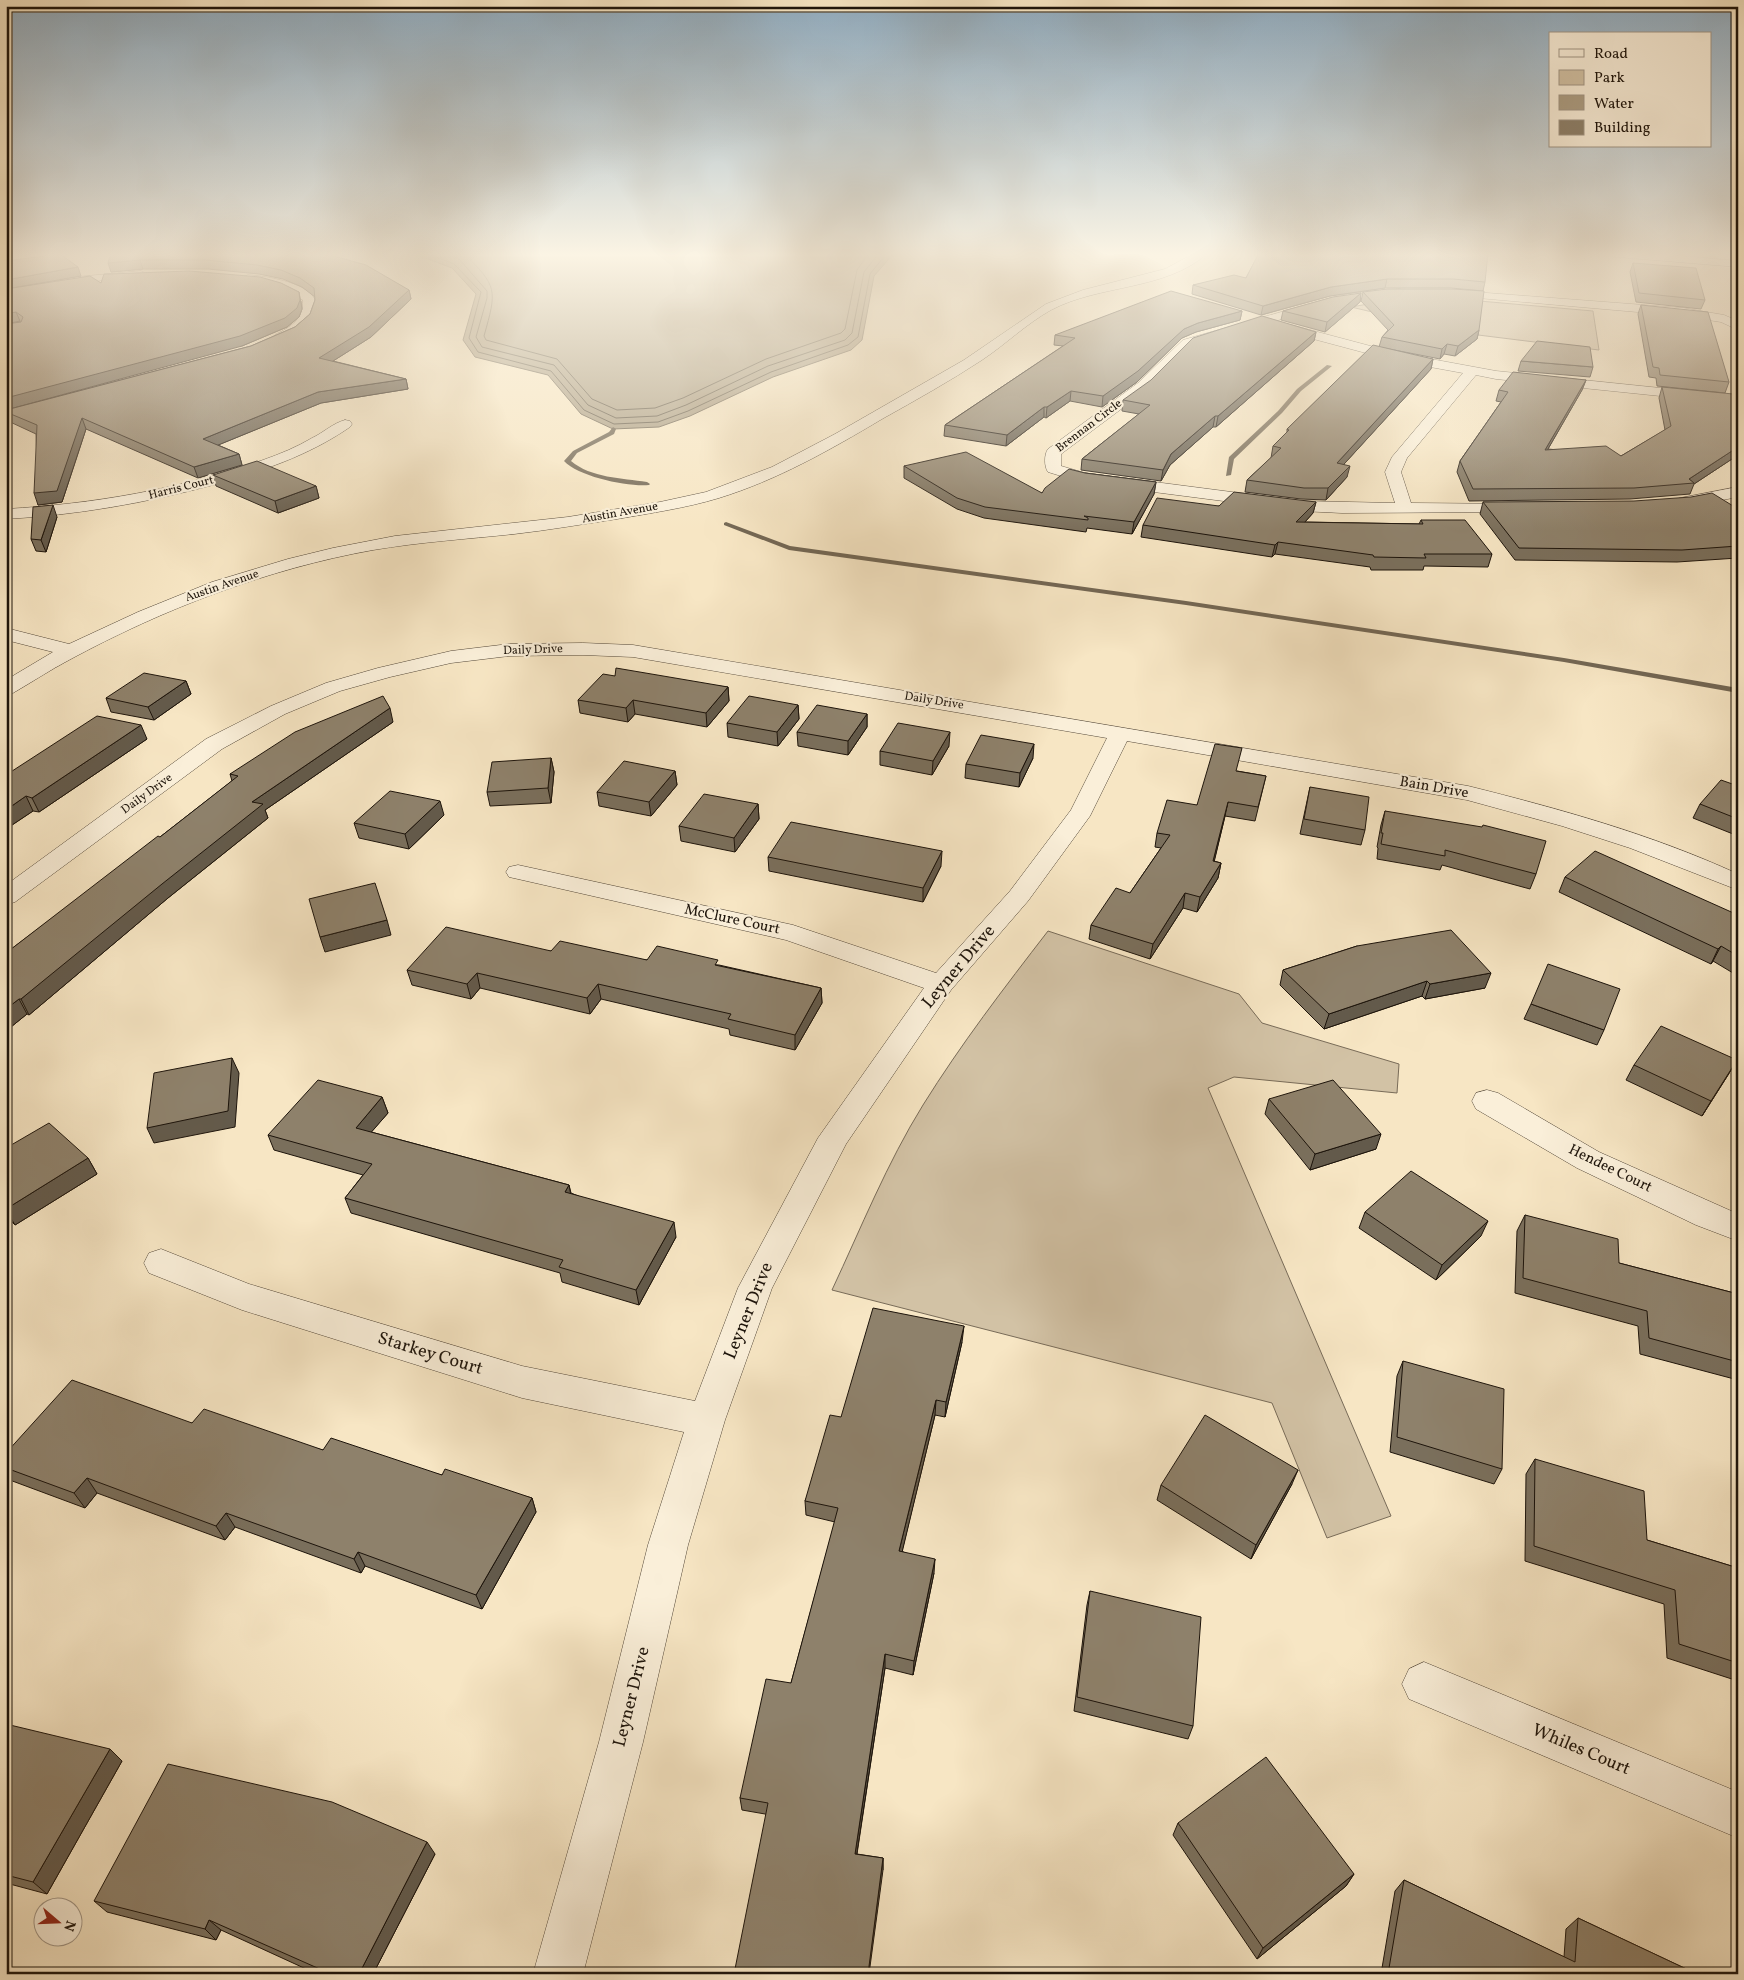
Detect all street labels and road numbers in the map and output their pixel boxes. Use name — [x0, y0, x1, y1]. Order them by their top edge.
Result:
street label: Brennan Circle — [1053, 396, 1126, 456]
street label: Harris Court — [147, 472, 215, 504]
street label: Austin Avenue — [581, 498, 659, 528]
street label: Austin Avenue — [183, 566, 261, 606]
street label: Daily Drive — [503, 641, 563, 659]
street label: Daily Drive — [903, 688, 965, 714]
street label: Daily Drive — [118, 770, 176, 818]
street label: Bain Drive — [1398, 772, 1470, 804]
street label: McClure Court — [682, 900, 782, 940]
street label: Leyner Drive — [916, 920, 1002, 1014]
street label: Hendee Court — [1565, 1140, 1655, 1198]
street label: Leyner Drive — [718, 1259, 780, 1363]
street label: Starkey Court — [374, 1326, 486, 1382]
street label: Leyner Drive — [607, 1644, 657, 1750]
street label: Whiles Court — [1528, 1718, 1634, 1782]

